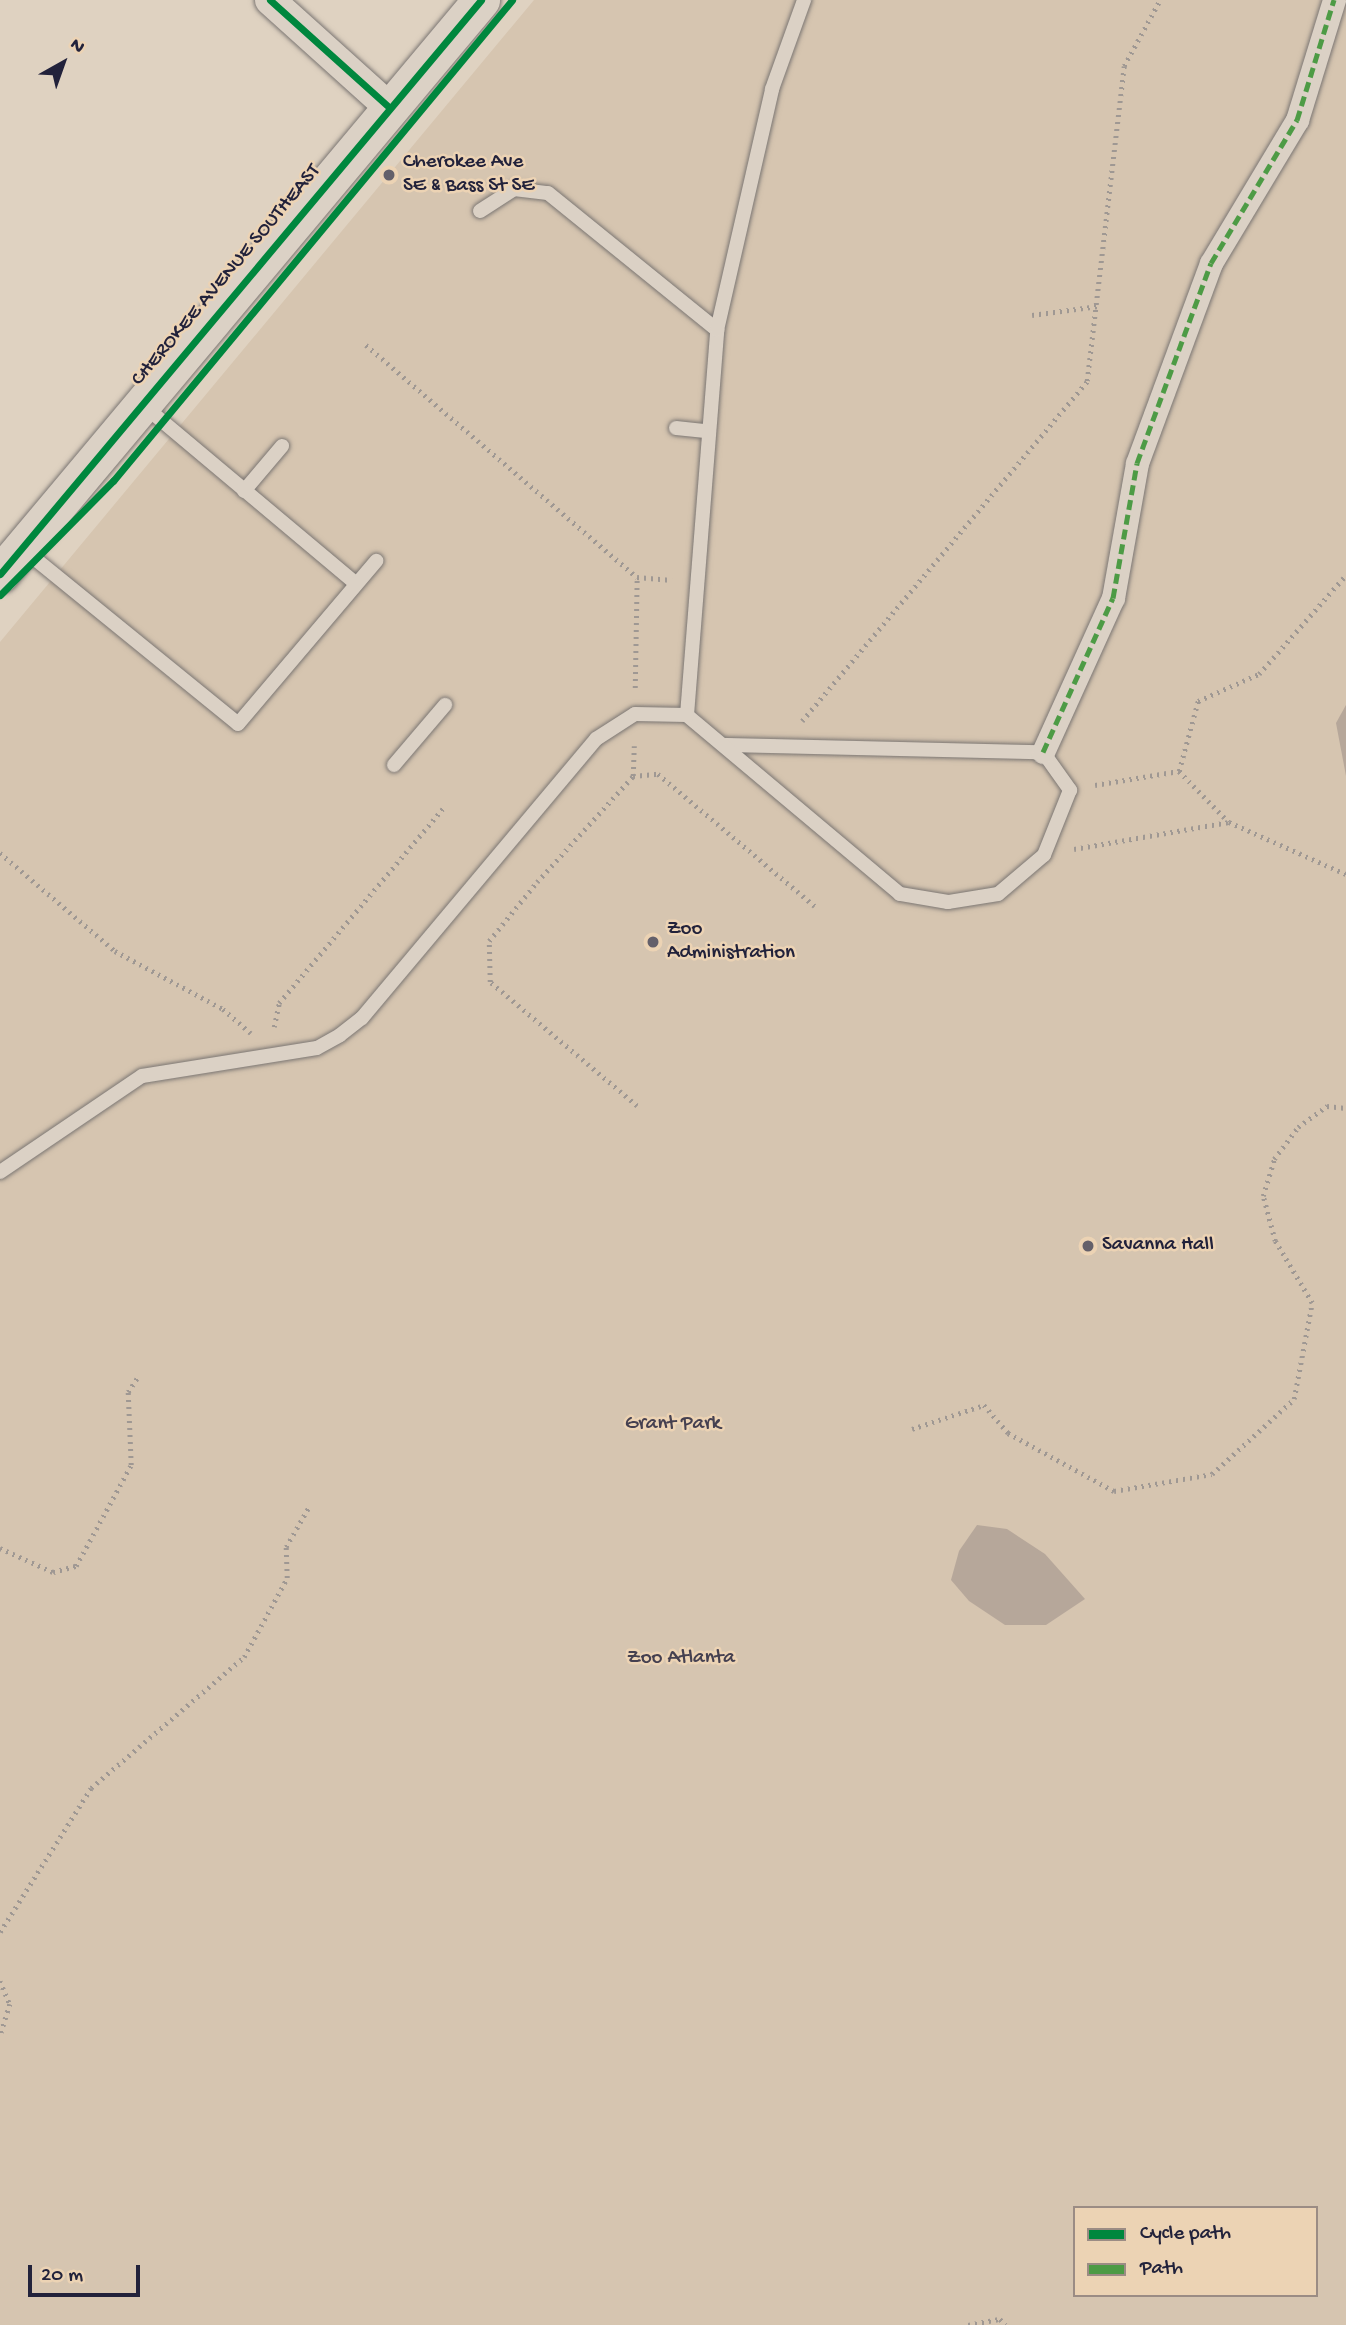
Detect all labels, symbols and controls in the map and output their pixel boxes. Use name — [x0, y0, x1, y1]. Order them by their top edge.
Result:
north arrow — [28, 28, 98, 98]
text: N — [65, 34, 89, 59]
place label: Cherokee Ave SE & Bass St SE — [403, 150, 534, 200]
street label: CHEROKEE AVENUE SOUTHEAST — [127, 160, 327, 392]
marker: Cherokee Ave SE & Bass St SE — [381, 167, 397, 183]
place label: Zoo Administration — [667, 917, 795, 967]
marker: Zoo Administration — [645, 934, 661, 950]
place label: Savanna Hall — [1102, 1233, 1214, 1259]
marker: Savanna Hall — [1080, 1238, 1096, 1254]
park label: Grant Park — [625, 1412, 721, 1438]
park label: Zoo Atlanta — [627, 1646, 735, 1672]
legend — [1073, 2206, 1318, 2297]
text: Cycle path — [1140, 2222, 1231, 2247]
scale bar — [32, 2252, 144, 2296]
text: Path — [1140, 2257, 1183, 2282]
text: 20 m — [41, 2264, 83, 2289]

